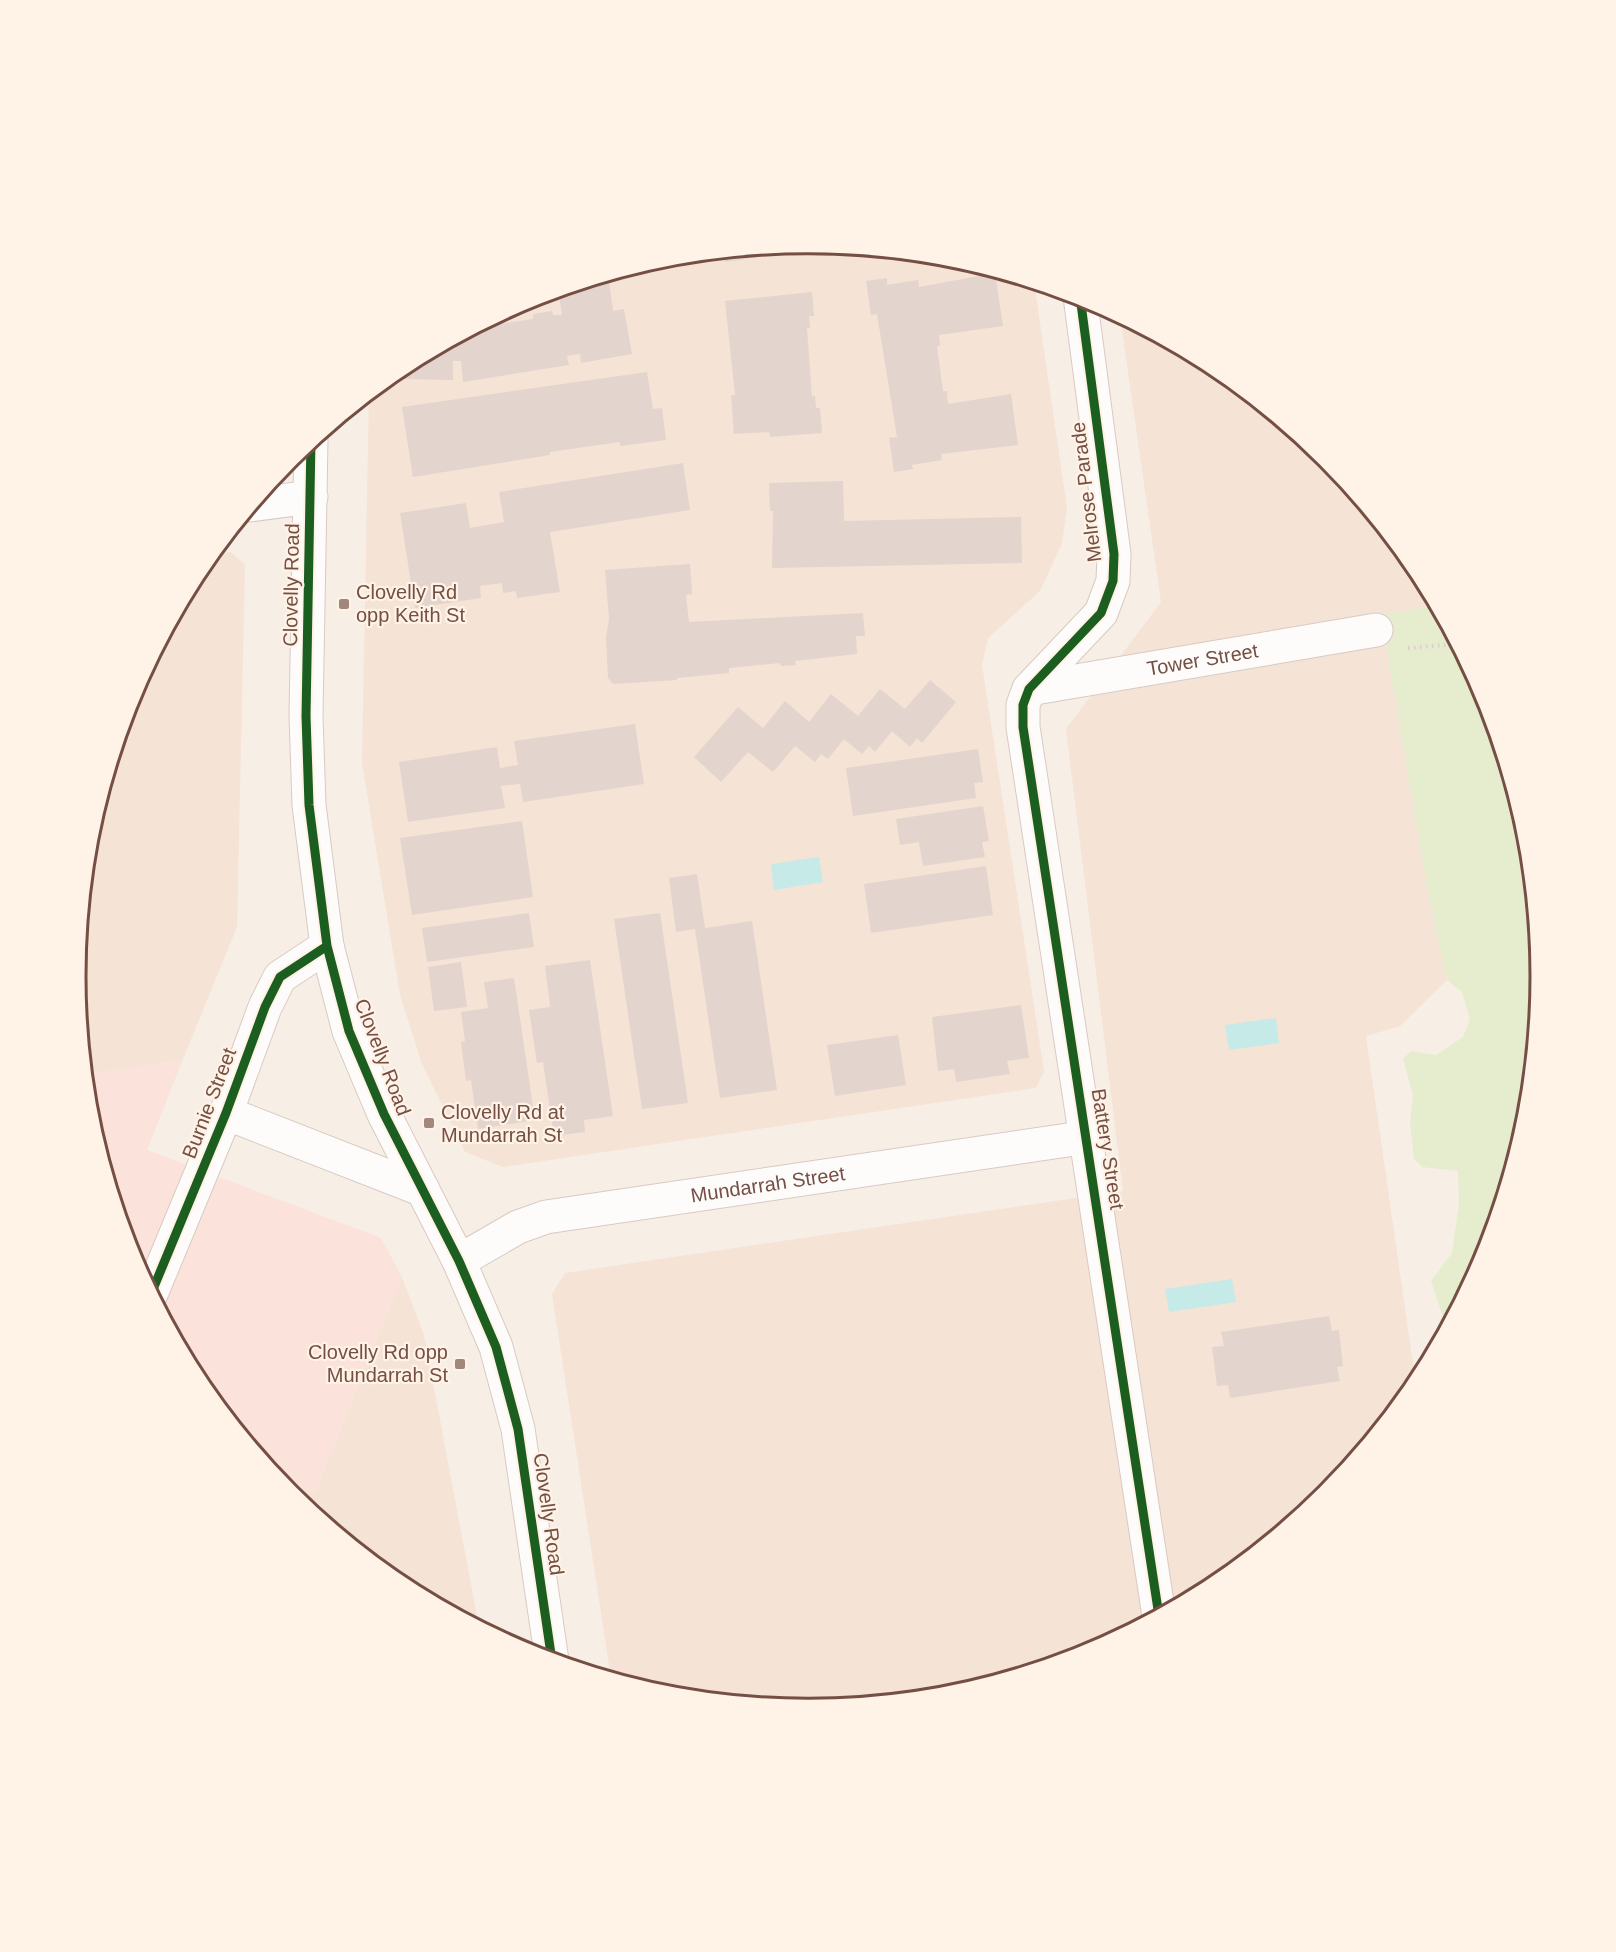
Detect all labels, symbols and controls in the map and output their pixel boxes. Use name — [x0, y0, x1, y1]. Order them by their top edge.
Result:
street label: Melrose Parade — [1066, 421, 1106, 563]
street label: Clovelly Road — [279, 523, 303, 647]
place label: Clovelly Rd opp Keith St — [356, 581, 465, 626]
marker: Clovelly Rd opp Keith St — [337, 597, 351, 611]
street label: Tower Street — [1145, 639, 1260, 680]
street label: Clovelly Road — [351, 995, 415, 1119]
street label: Burnie Street — [178, 1044, 240, 1161]
street label: Battery Street — [1088, 1087, 1128, 1212]
place label: Clovelly Rd at Mundarrah St — [441, 1101, 565, 1146]
marker: Clovelly Rd at Mundarrah St — [422, 1116, 436, 1130]
street label: Mundarrah Street — [689, 1162, 847, 1207]
place label: Clovelly Rd opp Mundarrah St — [308, 1341, 448, 1386]
marker: Clovelly Rd opp Mundarrah St — [453, 1357, 467, 1371]
street label: Clovelly Road — [530, 1451, 568, 1577]

